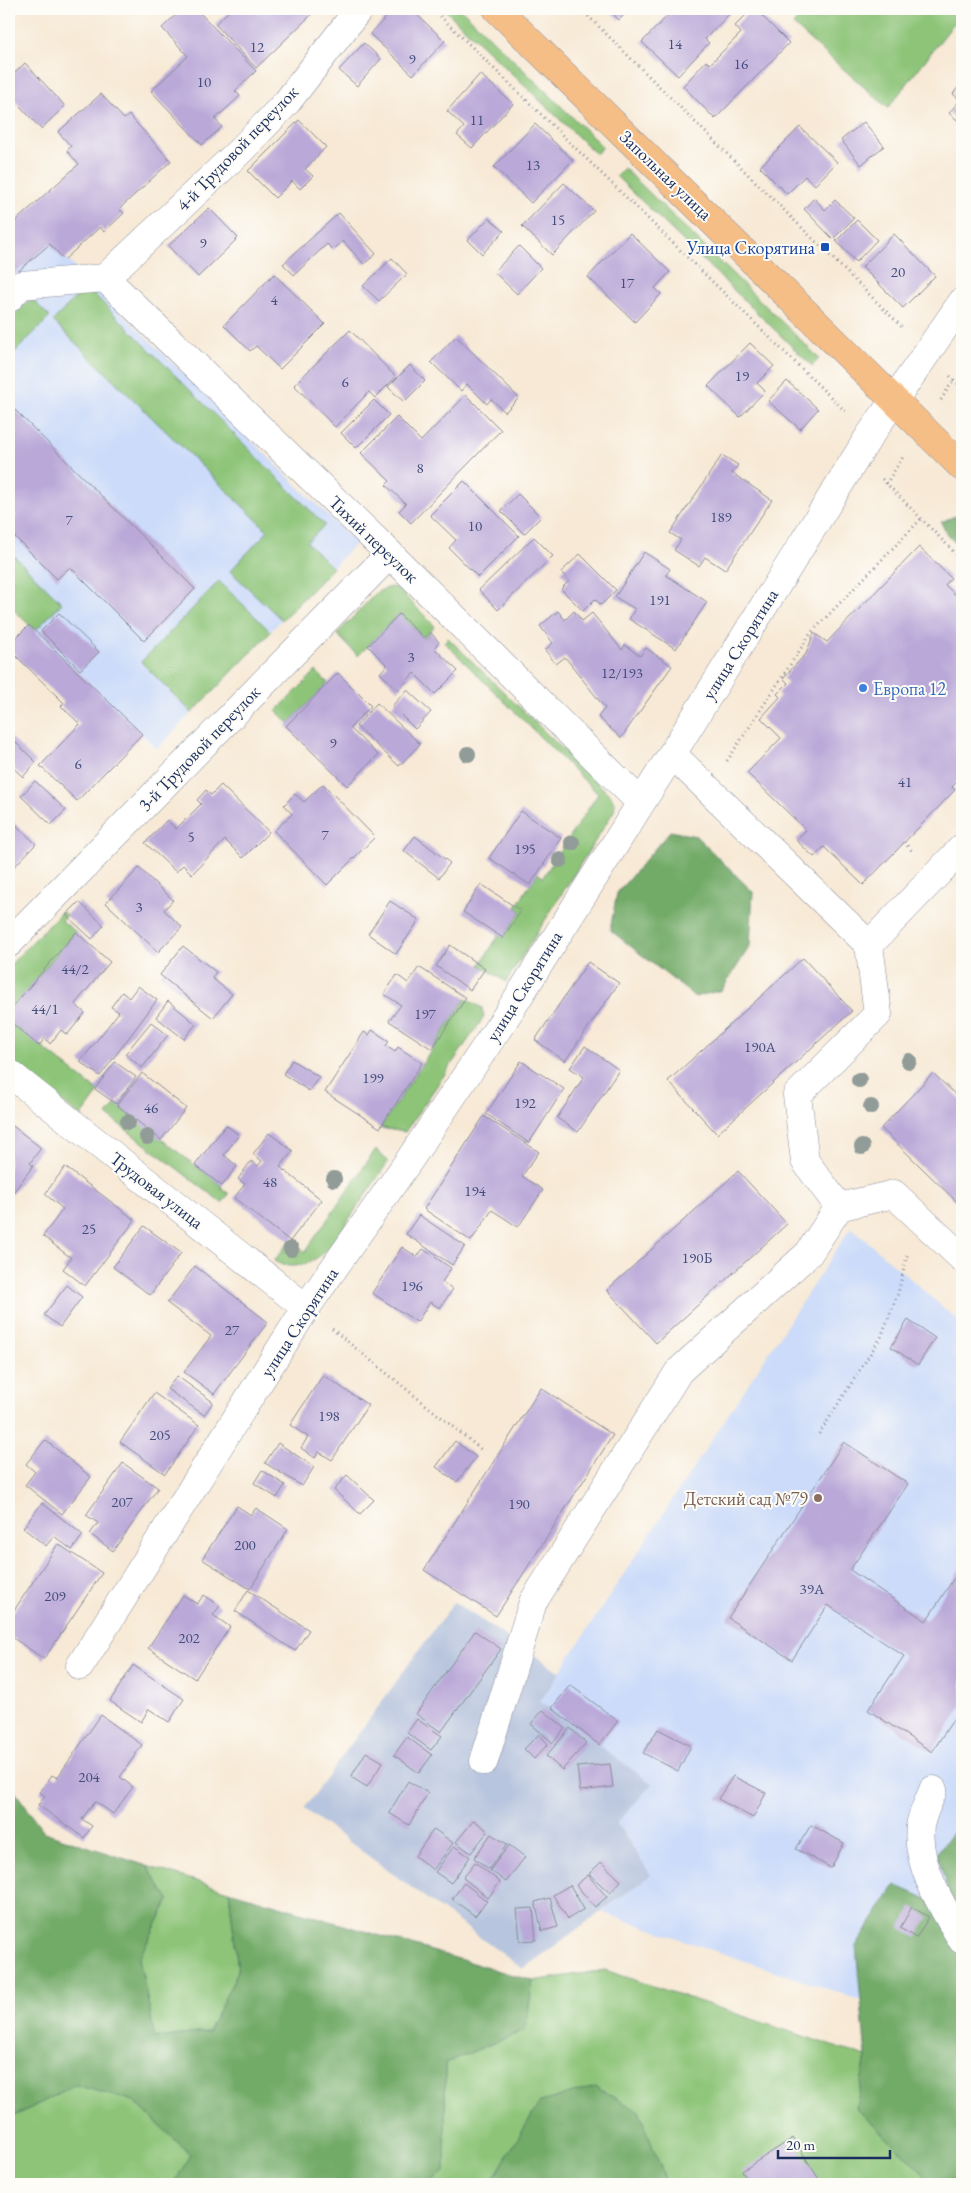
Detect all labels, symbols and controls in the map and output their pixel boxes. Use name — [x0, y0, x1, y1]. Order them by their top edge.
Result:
house number: 14 — [668, 34, 683, 53]
house number: 12 — [250, 37, 265, 56]
house number: 9 — [408, 49, 416, 68]
house number: 16 — [734, 54, 748, 73]
house number: 10 — [197, 72, 211, 91]
street label: 4-й Трудовой переулок — [171, 80, 303, 216]
house number: 11 — [470, 110, 484, 129]
street label: Запольная улица — [615, 125, 718, 225]
house number: 13 — [526, 155, 540, 174]
house number: 15 — [551, 210, 565, 229]
house number: 9 — [199, 233, 207, 252]
place label: Улица Скорятина — [686, 236, 816, 259]
marker: Улица Скорятина — [819, 241, 831, 253]
house number: 20 — [891, 262, 905, 281]
house number: 17 — [620, 273, 635, 292]
house number: 4 — [270, 290, 278, 309]
house number: 19 — [735, 366, 749, 385]
house number: 6 — [341, 372, 349, 391]
house number: 8 — [416, 458, 424, 477]
street label: Тихий переулок — [324, 490, 424, 588]
house number: 189 — [710, 507, 732, 526]
house number: 7 — [65, 510, 73, 529]
house number: 10 — [468, 516, 482, 535]
street label: улица Скорятина — [697, 584, 784, 704]
house number: 191 — [649, 590, 671, 609]
house number: 3 — [407, 647, 415, 666]
house number: 12/193 — [601, 663, 643, 682]
place label: Европа 12 — [873, 677, 947, 700]
street label: 3-й Трудовой переулок — [133, 680, 265, 816]
marker: Европа 12 — [857, 682, 869, 694]
house number: 9 — [329, 733, 337, 752]
house number: 6 — [74, 754, 82, 773]
house number: 41 — [898, 772, 912, 791]
house number: 7 — [321, 825, 329, 844]
house number: 5 — [187, 827, 195, 846]
house number: 195 — [514, 839, 536, 858]
house number: 3 — [135, 897, 143, 916]
street label: улица Скорятина — [481, 926, 568, 1046]
house number: 44/2 — [61, 959, 90, 978]
house number: 44/1 — [31, 999, 59, 1018]
house number: 197 — [414, 1004, 437, 1023]
house number: 190А — [744, 1037, 777, 1056]
house number: 199 — [362, 1068, 384, 1087]
house number: 192 — [514, 1093, 537, 1112]
house number: 46 — [144, 1098, 158, 1117]
street label: Трудовая улица — [106, 1146, 209, 1234]
house number: 48 — [263, 1172, 277, 1191]
house number: 194 — [464, 1181, 487, 1200]
house number: 25 — [82, 1219, 96, 1238]
house number: 190Б — [682, 1248, 712, 1267]
street label: улица Скорятина — [255, 1262, 343, 1381]
house number: 196 — [401, 1276, 423, 1295]
house number: 27 — [225, 1320, 240, 1339]
house number: 198 — [318, 1406, 340, 1425]
house number: 205 — [149, 1425, 171, 1444]
place label: Детский сад №79 — [684, 1487, 808, 1510]
house number: 207 — [111, 1492, 134, 1511]
marker: Детский сад №79 — [812, 1492, 824, 1504]
house number: 190 — [508, 1494, 530, 1513]
house number: 200 — [234, 1535, 256, 1554]
house number: 39А — [800, 1579, 825, 1598]
house number: 209 — [44, 1586, 66, 1605]
house number: 202 — [178, 1628, 201, 1647]
house number: 204 — [78, 1767, 101, 1786]
scale bar — [778, 2128, 891, 2160]
text: 20 m — [786, 2135, 815, 2154]

